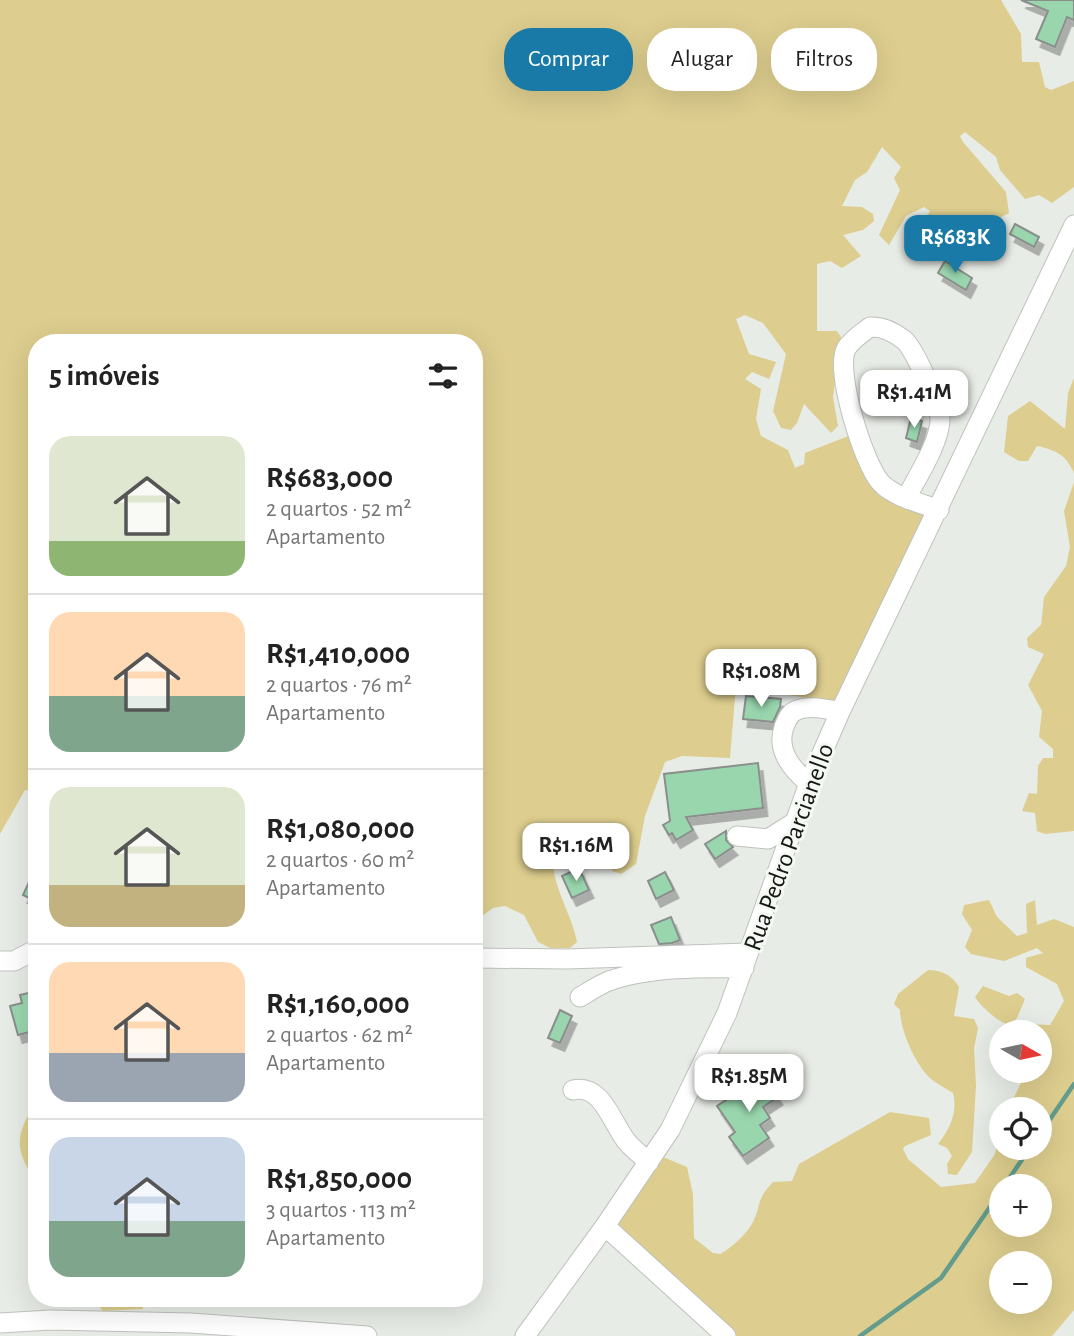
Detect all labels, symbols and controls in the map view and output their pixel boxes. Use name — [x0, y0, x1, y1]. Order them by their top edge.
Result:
chip: Comprar — [504, 28, 633, 91]
chip: Alugar — [647, 28, 757, 91]
chip: Filtros — [771, 28, 877, 91]
pin: R$683K — [898, 216, 1012, 275]
text: R$683K — [920, 226, 990, 249]
icon: filters — [424, 357, 462, 395]
text: 5 imóveis — [49, 361, 160, 391]
pin: R$1.41M — [849, 370, 979, 430]
text: R$1.41M — [876, 381, 952, 404]
text: R$683,000 — [266, 463, 393, 493]
icon: home — [105, 464, 189, 548]
text: 2 quartos · 52 m² — [266, 498, 412, 521]
text: Apartamento — [266, 526, 385, 549]
text: R$1,410,000 — [266, 639, 410, 669]
icon: home — [105, 640, 189, 724]
pin: R$1.08M — [696, 650, 826, 709]
text: R$1.08M — [721, 660, 801, 683]
text: 2 quartos · 76 m² — [266, 674, 412, 697]
text: Apartamento — [266, 702, 385, 725]
street label: Rua Pedro Parcianello — [739, 740, 839, 954]
text: R$1,080,000 — [266, 814, 415, 844]
icon: home — [105, 815, 189, 899]
pin: R$1.16M — [511, 824, 641, 883]
text: R$1.16M — [538, 834, 614, 857]
text: 2 quartos · 60 m² — [266, 849, 414, 872]
text: Apartamento — [266, 877, 385, 900]
text: R$1,160,000 — [266, 989, 410, 1019]
icon: home — [105, 990, 189, 1074]
north arrow — [989, 1020, 1052, 1083]
map controls — [989, 1020, 1052, 1314]
text: 2 quartos · 62 m² — [266, 1024, 413, 1047]
text: Apartamento — [266, 1052, 385, 1075]
pin: R$1.85M — [684, 1054, 814, 1114]
text: R$1.85M — [710, 1065, 788, 1088]
button: locate — [989, 1097, 1052, 1160]
text: R$1,850,000 — [266, 1164, 412, 1194]
icon: home — [105, 1165, 189, 1249]
button: + — [989, 1174, 1052, 1237]
text: 3 quartos · 113 m² — [266, 1199, 416, 1222]
text: Apartamento — [266, 1227, 385, 1250]
button: − — [989, 1251, 1052, 1314]

